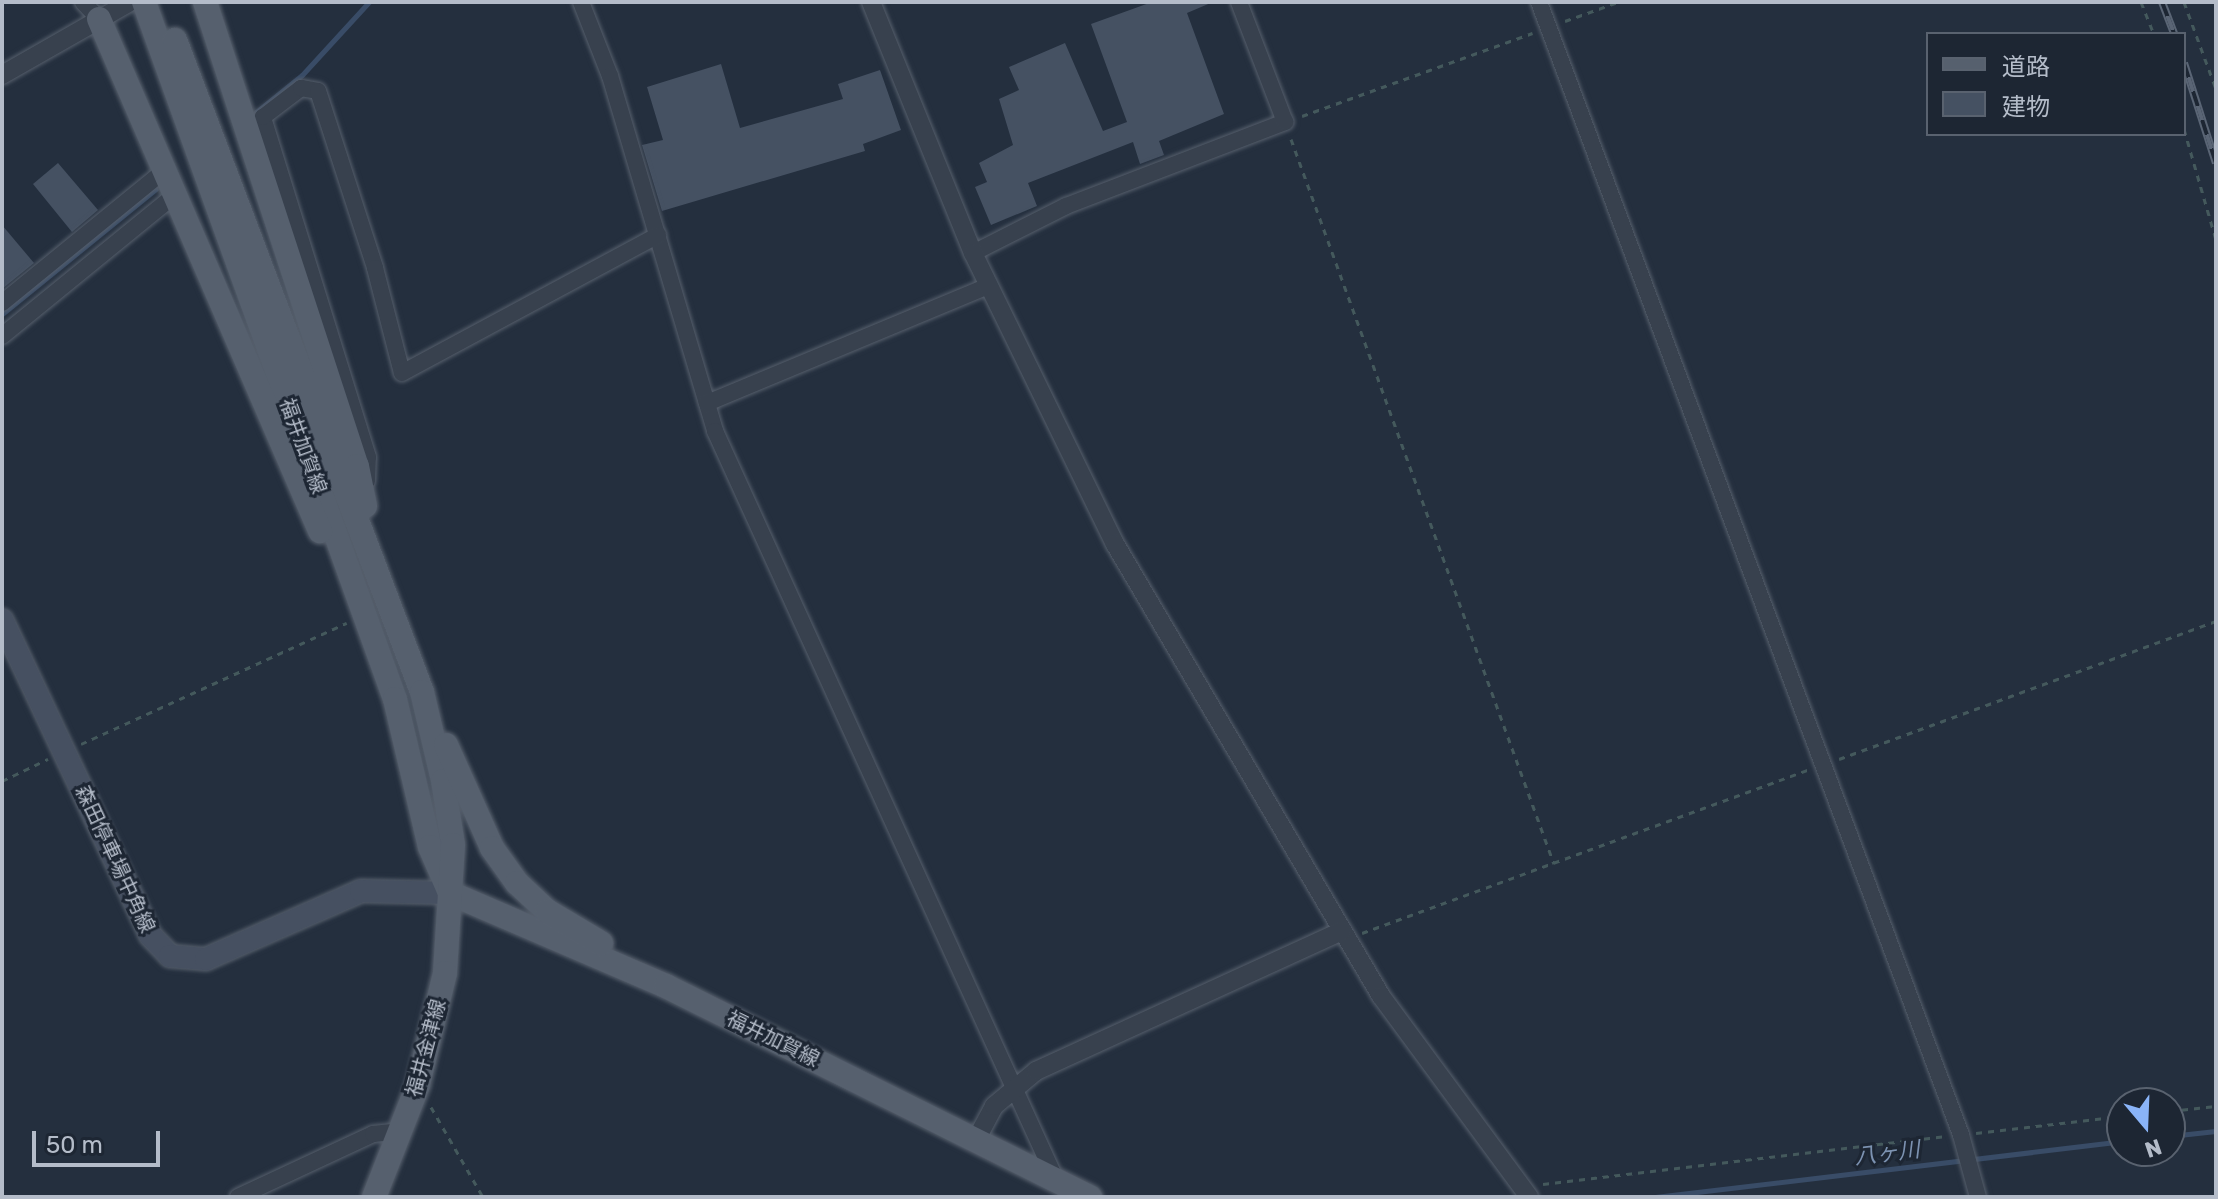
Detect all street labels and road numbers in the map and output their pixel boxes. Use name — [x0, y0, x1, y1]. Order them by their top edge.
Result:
street label: 福井加賀線 — [275, 395, 331, 497]
street label: 森田停車場中角線 — [70, 781, 160, 937]
street label: 福井金津線 — [401, 997, 451, 1099]
street label: 福井加賀線 — [723, 1006, 823, 1072]

